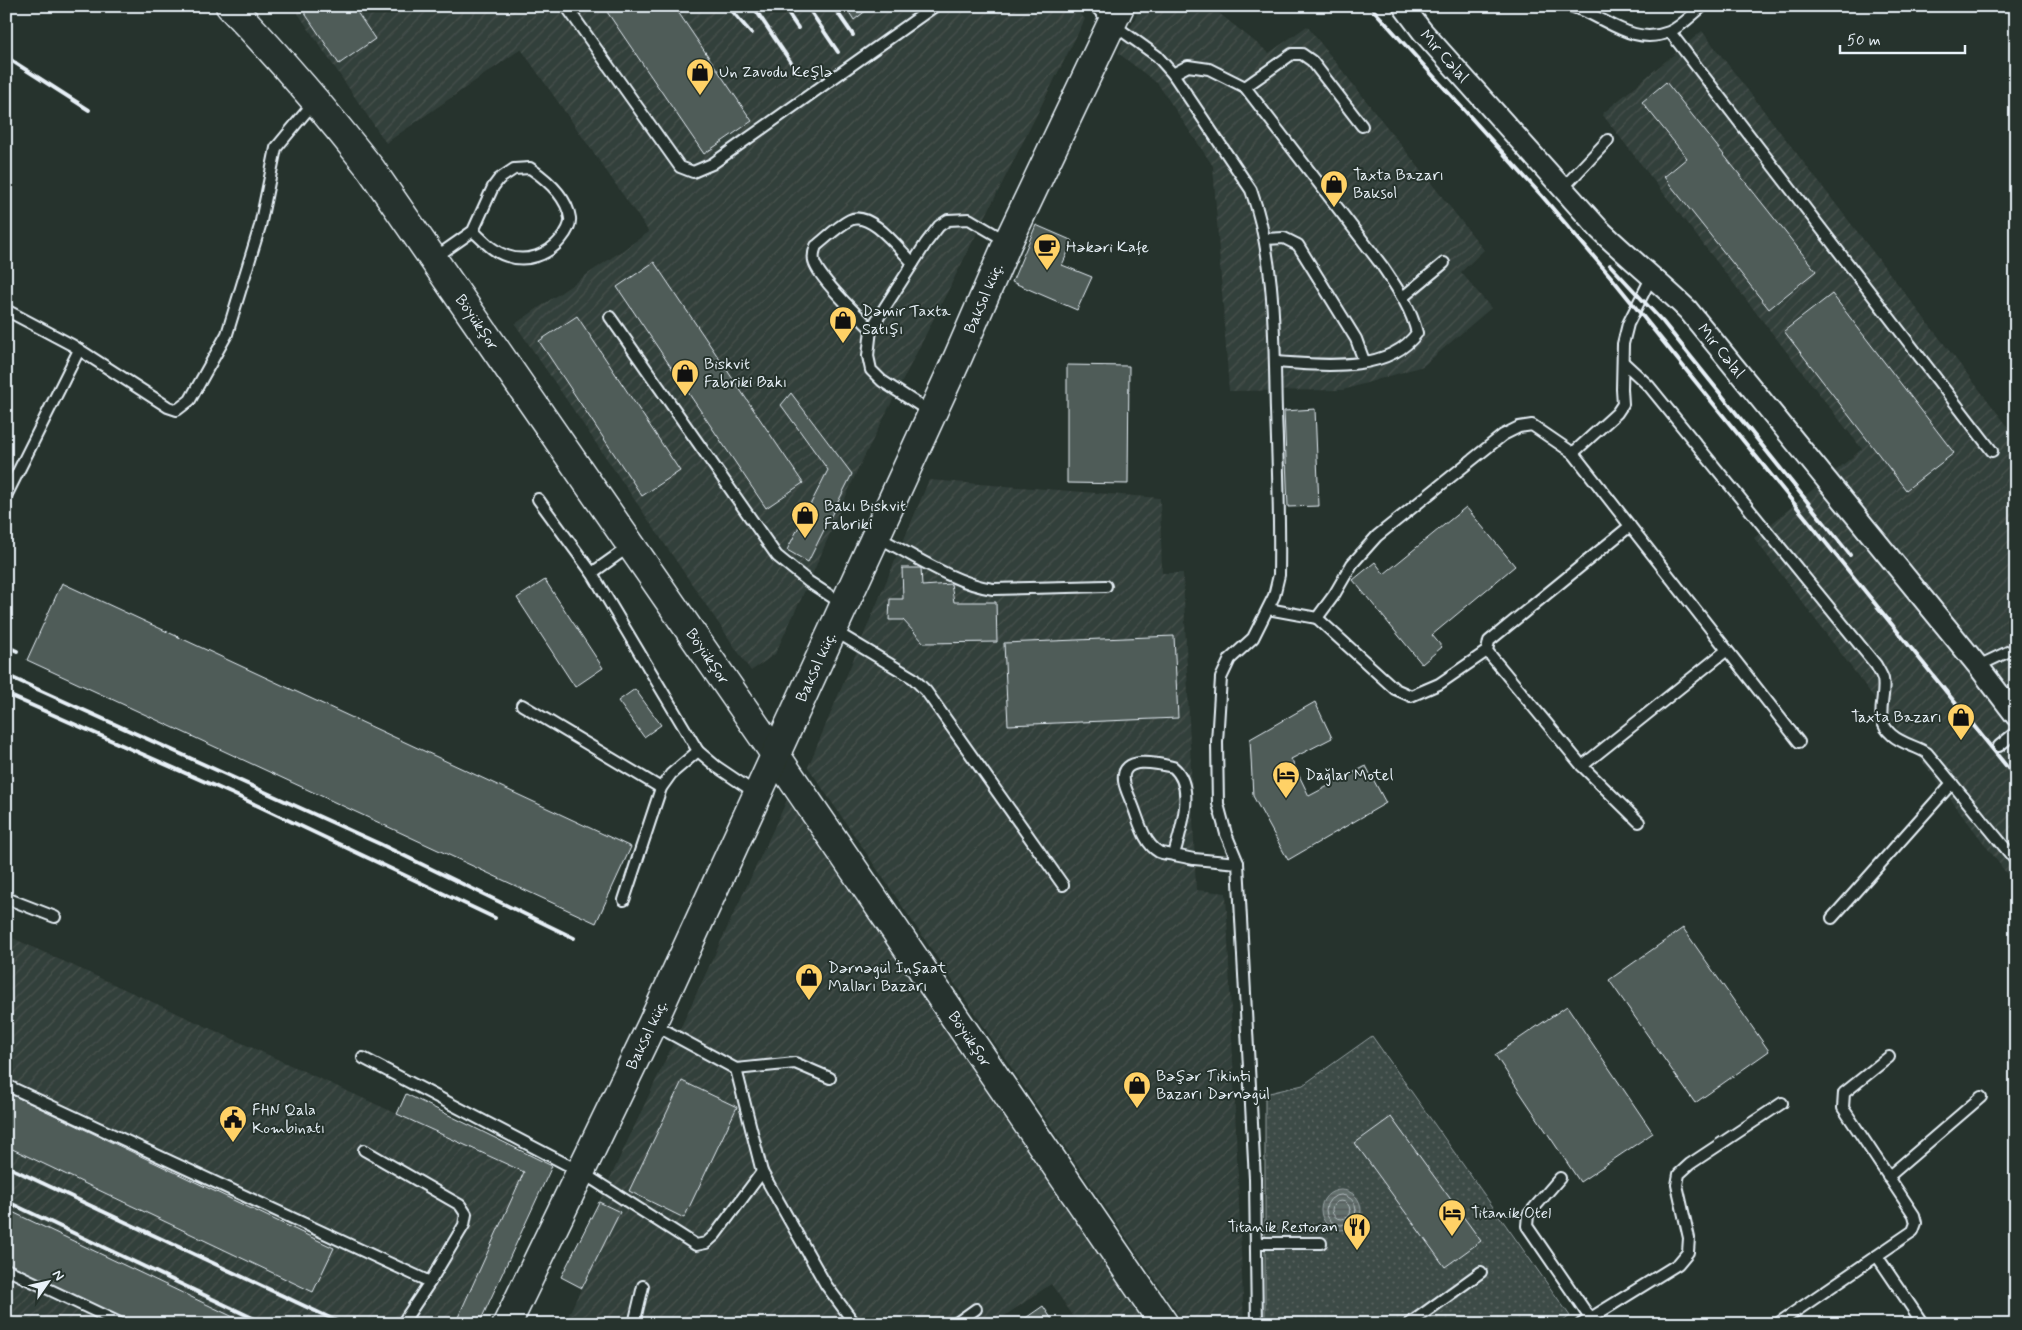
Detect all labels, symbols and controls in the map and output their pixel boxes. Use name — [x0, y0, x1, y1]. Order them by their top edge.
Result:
scale bar — [1840, 22, 1964, 54]
street label: Mir Cəlal — [1415, 25, 1474, 87]
text: 50 m — [1847, 31, 1881, 51]
shop icon: Un Zavodu Keşlə — [685, 57, 715, 96]
place label: Un Zavodu Keşlə — [719, 62, 833, 83]
place label: Taxta Bazarı Baksol — [1353, 165, 1444, 204]
shop icon: Taxta Bazarı Baksol — [1319, 169, 1349, 208]
cafe icon: Həkəri Kafe — [1032, 232, 1062, 271]
place label: Həkəri Kafe — [1066, 237, 1150, 258]
street label: Baksol küç. — [959, 260, 1008, 337]
street label: Böyükşor — [450, 290, 504, 355]
place label: Dəmir Taxta Satışı — [862, 301, 951, 340]
shop icon: Dəmir Taxta Satışı — [828, 305, 858, 344]
street label: Mir Cəlal — [1693, 319, 1750, 382]
place label: Biskvit Fabriki Bakı — [704, 354, 787, 393]
shop icon: Biskvit Fabriki Bakı — [670, 358, 700, 397]
place label: Bakı Biskvit Fabriki — [824, 496, 906, 535]
shop icon: Bakı Biskvit Fabriki — [790, 500, 820, 539]
street label: Böyükşor — [681, 624, 734, 689]
street label: Baksol küç. — [791, 629, 841, 705]
shop icon: Taxta Bazarı — [1946, 702, 1976, 741]
place label: Taxta Bazarı — [1851, 707, 1942, 728]
hotel icon: Dağlar Motel — [1271, 760, 1301, 799]
place label: Dağlar Motel — [1305, 765, 1393, 786]
place label: Dərnəgül İnşaat Malları Bazarı — [828, 958, 947, 997]
shop icon: Dərnəgül İnşaat Malları Bazarı — [794, 962, 824, 1001]
street label: Baksol küç. — [621, 997, 672, 1073]
street label: Böyükşor — [943, 1007, 996, 1072]
place label: Bəşər Tikinti Bazarı Dərnəgül — [1156, 1066, 1270, 1105]
shop icon: Bəşər Tikinti Bazarı Dərnəgül — [1122, 1070, 1152, 1109]
place label: FHN Qala Kombinatı — [252, 1100, 325, 1139]
public building icon: FHN Qala Kombinatı — [218, 1104, 248, 1143]
hotel icon: Titanik Otel — [1437, 1198, 1467, 1237]
place label: Titanik Otel — [1471, 1203, 1551, 1224]
restaurant icon: Titanik Restoran — [1342, 1212, 1372, 1251]
place label: Titanik Restoran — [1228, 1217, 1338, 1238]
north arrow — [22, 1258, 72, 1308]
text: N — [48, 1266, 68, 1284]

